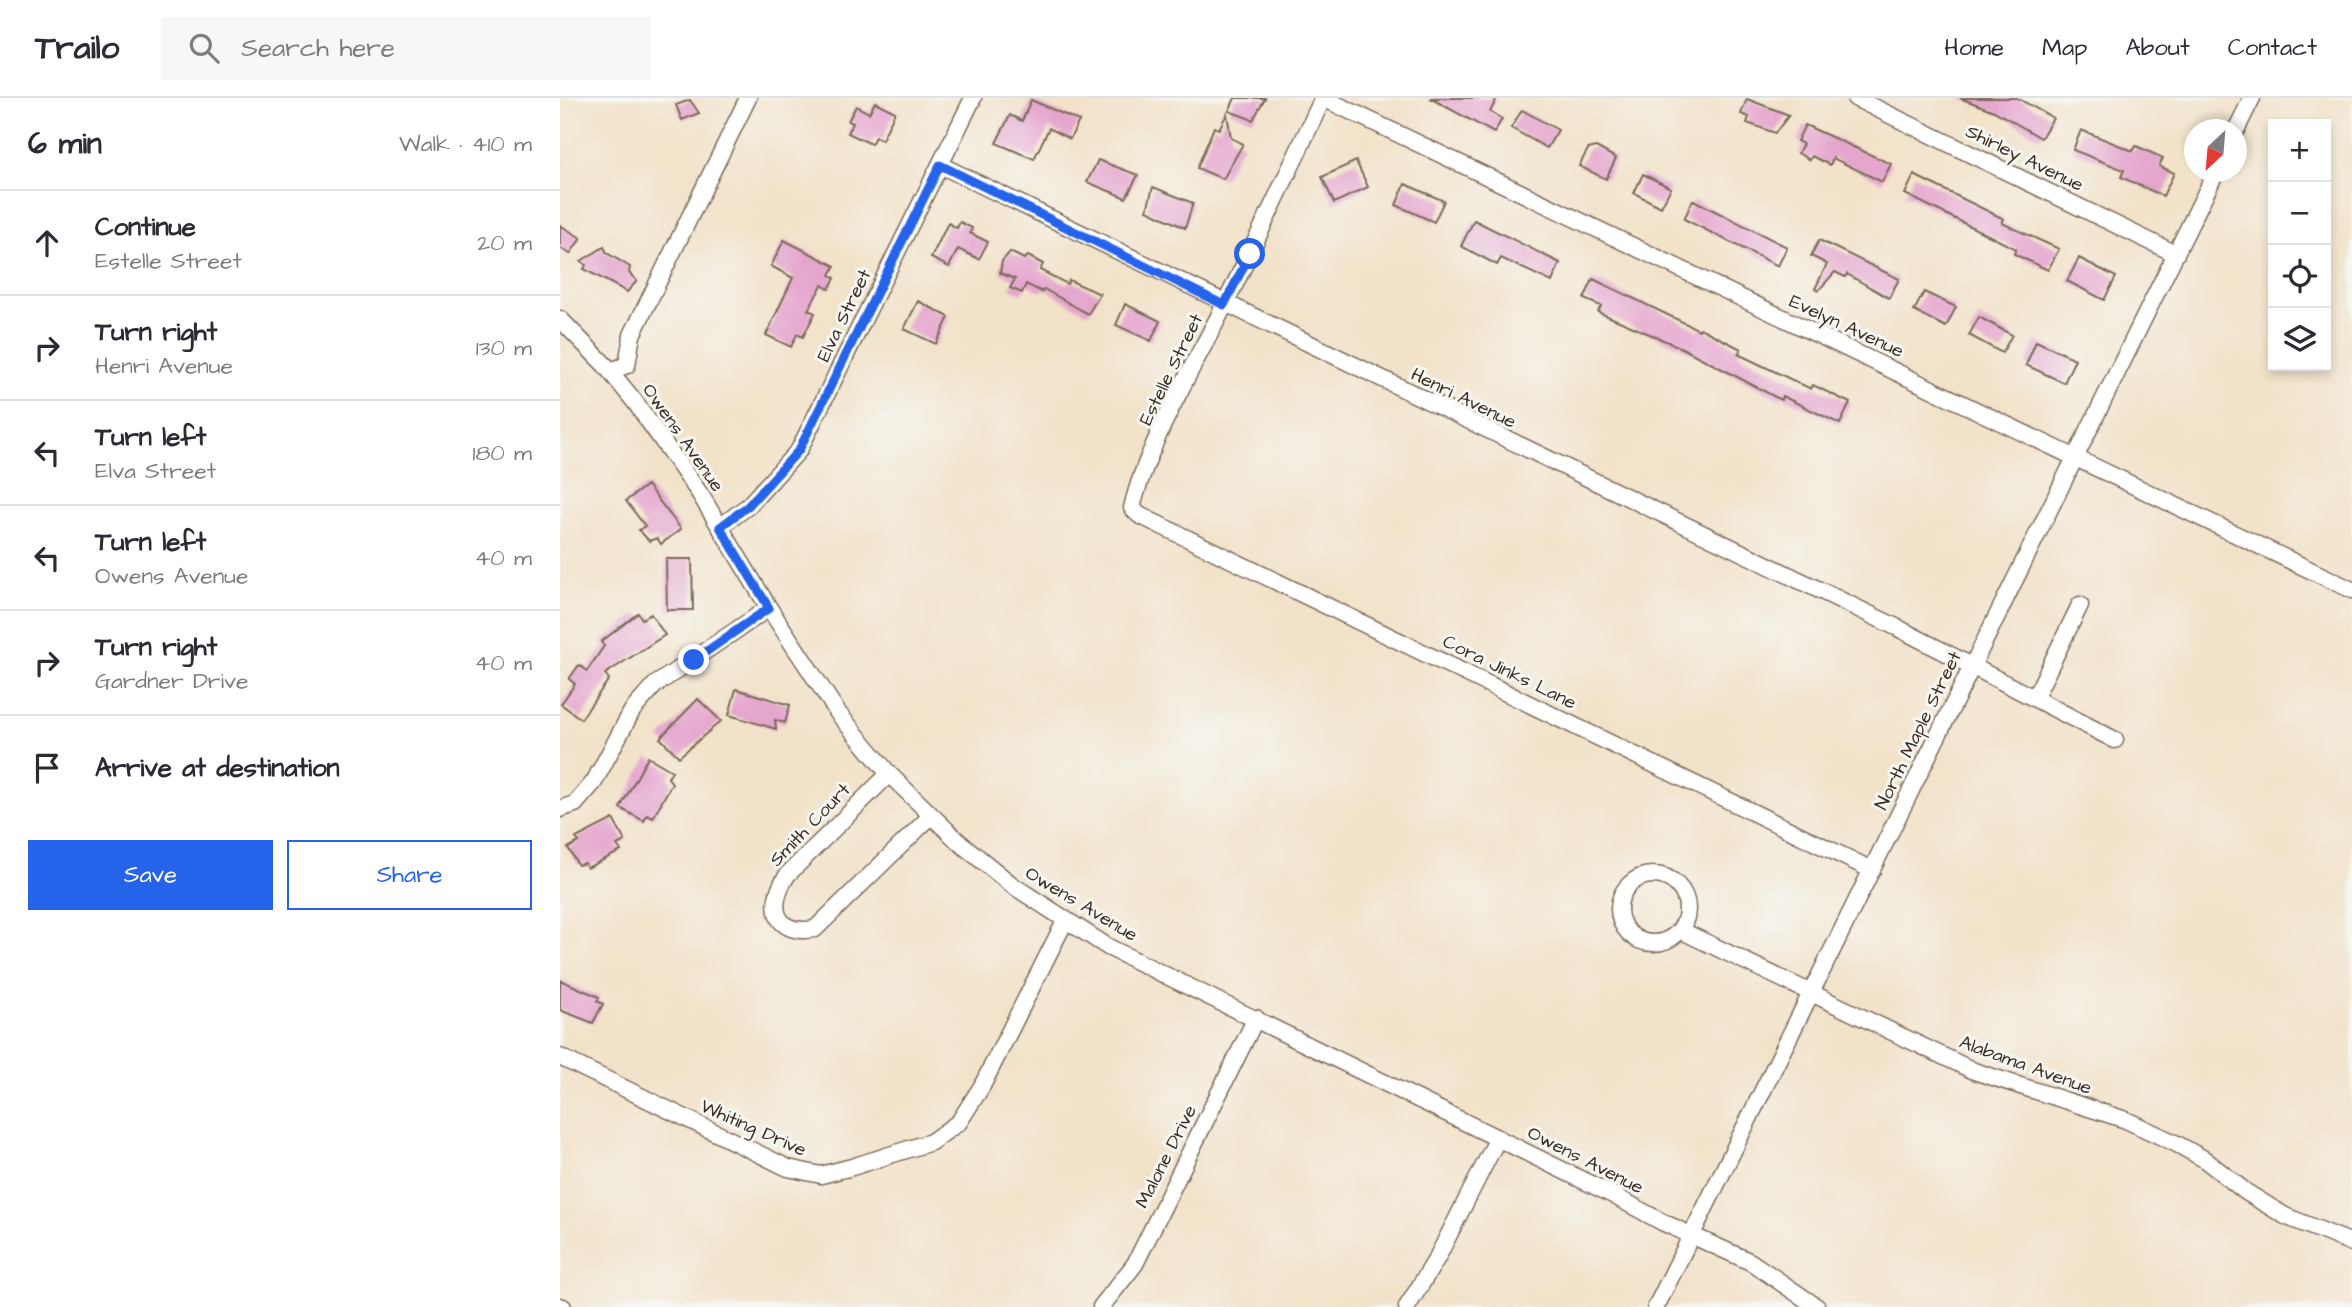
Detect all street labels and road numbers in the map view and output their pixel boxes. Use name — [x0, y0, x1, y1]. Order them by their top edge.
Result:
street label: Shirley Avenue — [1960, 118, 2088, 199]
street label: Elva Street — [810, 265, 879, 367]
street label: Evelyn Avenue — [1784, 288, 1908, 366]
street label: Estelle Street — [1133, 309, 1210, 430]
street label: Henri Avenue — [1406, 361, 1520, 435]
street label: Owens Avenue — [635, 378, 730, 498]
street label: Cora Jinks Lane — [1438, 628, 1581, 716]
street label: North Maple Street — [1868, 647, 1969, 814]
street label: Smith Court — [763, 777, 857, 873]
street label: Owens Avenue — [1020, 860, 1143, 948]
street label: Alabama Avenue — [1956, 1029, 2095, 1102]
street label: Whiting Drive — [696, 1093, 811, 1165]
street label: Malone Drive — [1129, 1101, 1204, 1213]
street label: Owens Avenue — [1523, 1120, 1648, 1201]

